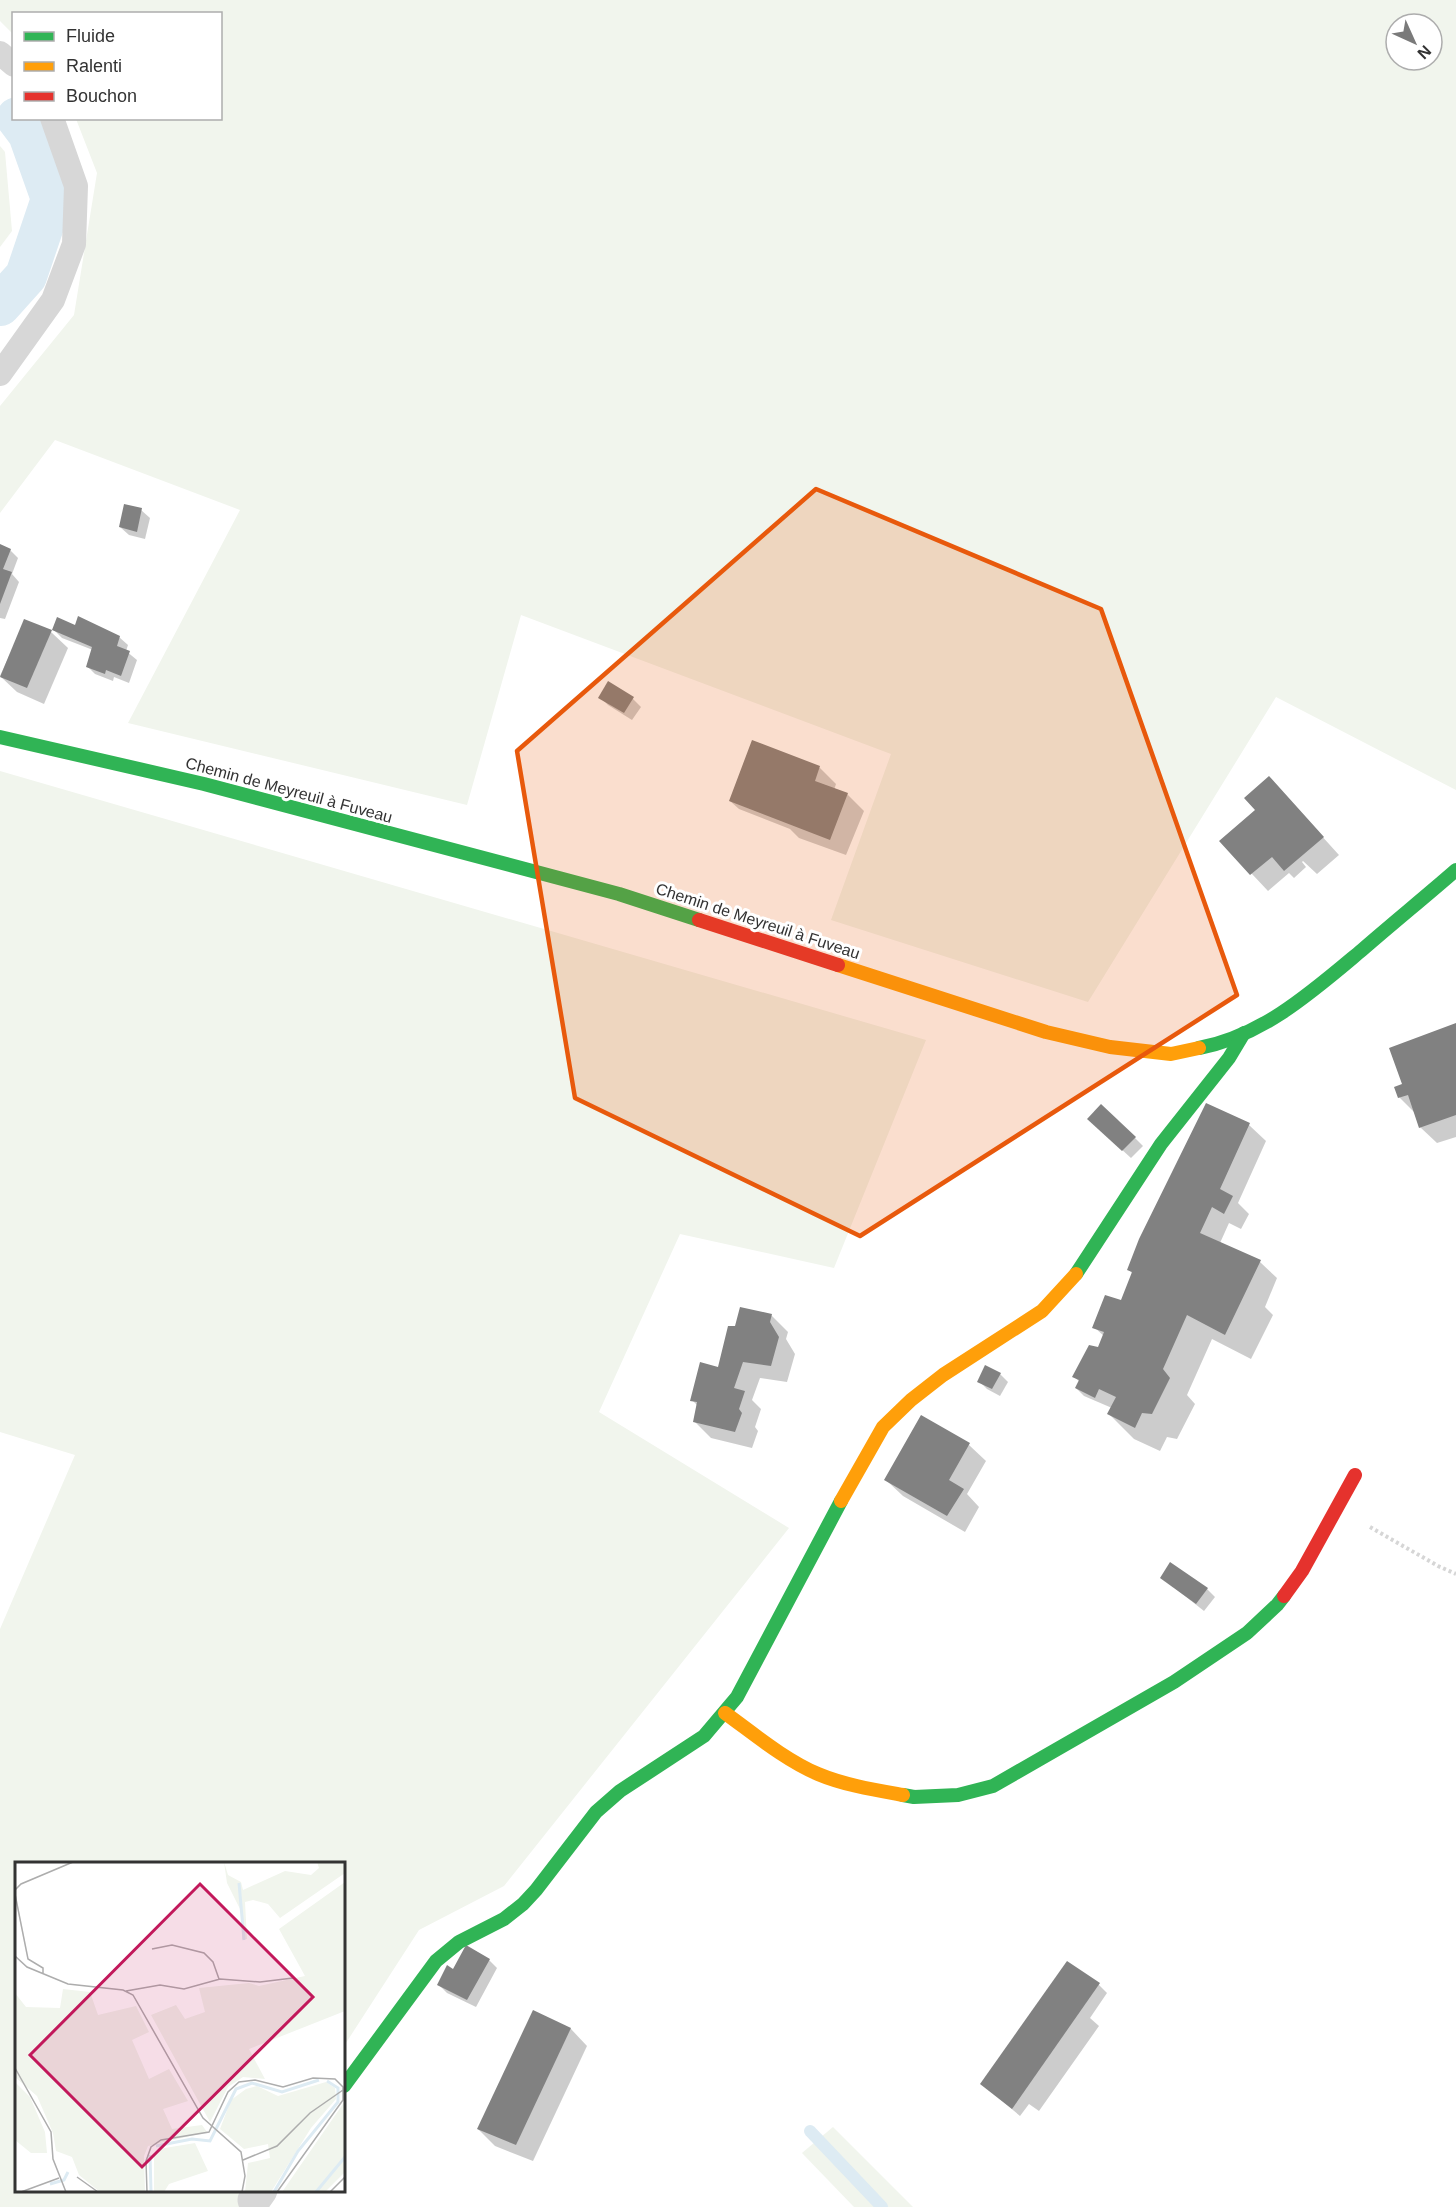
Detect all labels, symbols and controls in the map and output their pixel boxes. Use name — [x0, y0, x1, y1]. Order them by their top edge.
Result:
legend — [12, 12, 222, 120]
north arrow — [1384, 12, 1444, 72]
text: Fluide — [66, 26, 115, 46]
text: N — [1414, 42, 1434, 62]
text: Ralenti — [66, 56, 122, 76]
text: Bouchon — [66, 86, 137, 106]
street label: Chemin de Meyreuil à Fuveau — [184, 754, 394, 826]
street label: Chemin de Meyreuil à Fuveau — [654, 880, 862, 962]
inset map — [15, 1862, 345, 2192]

